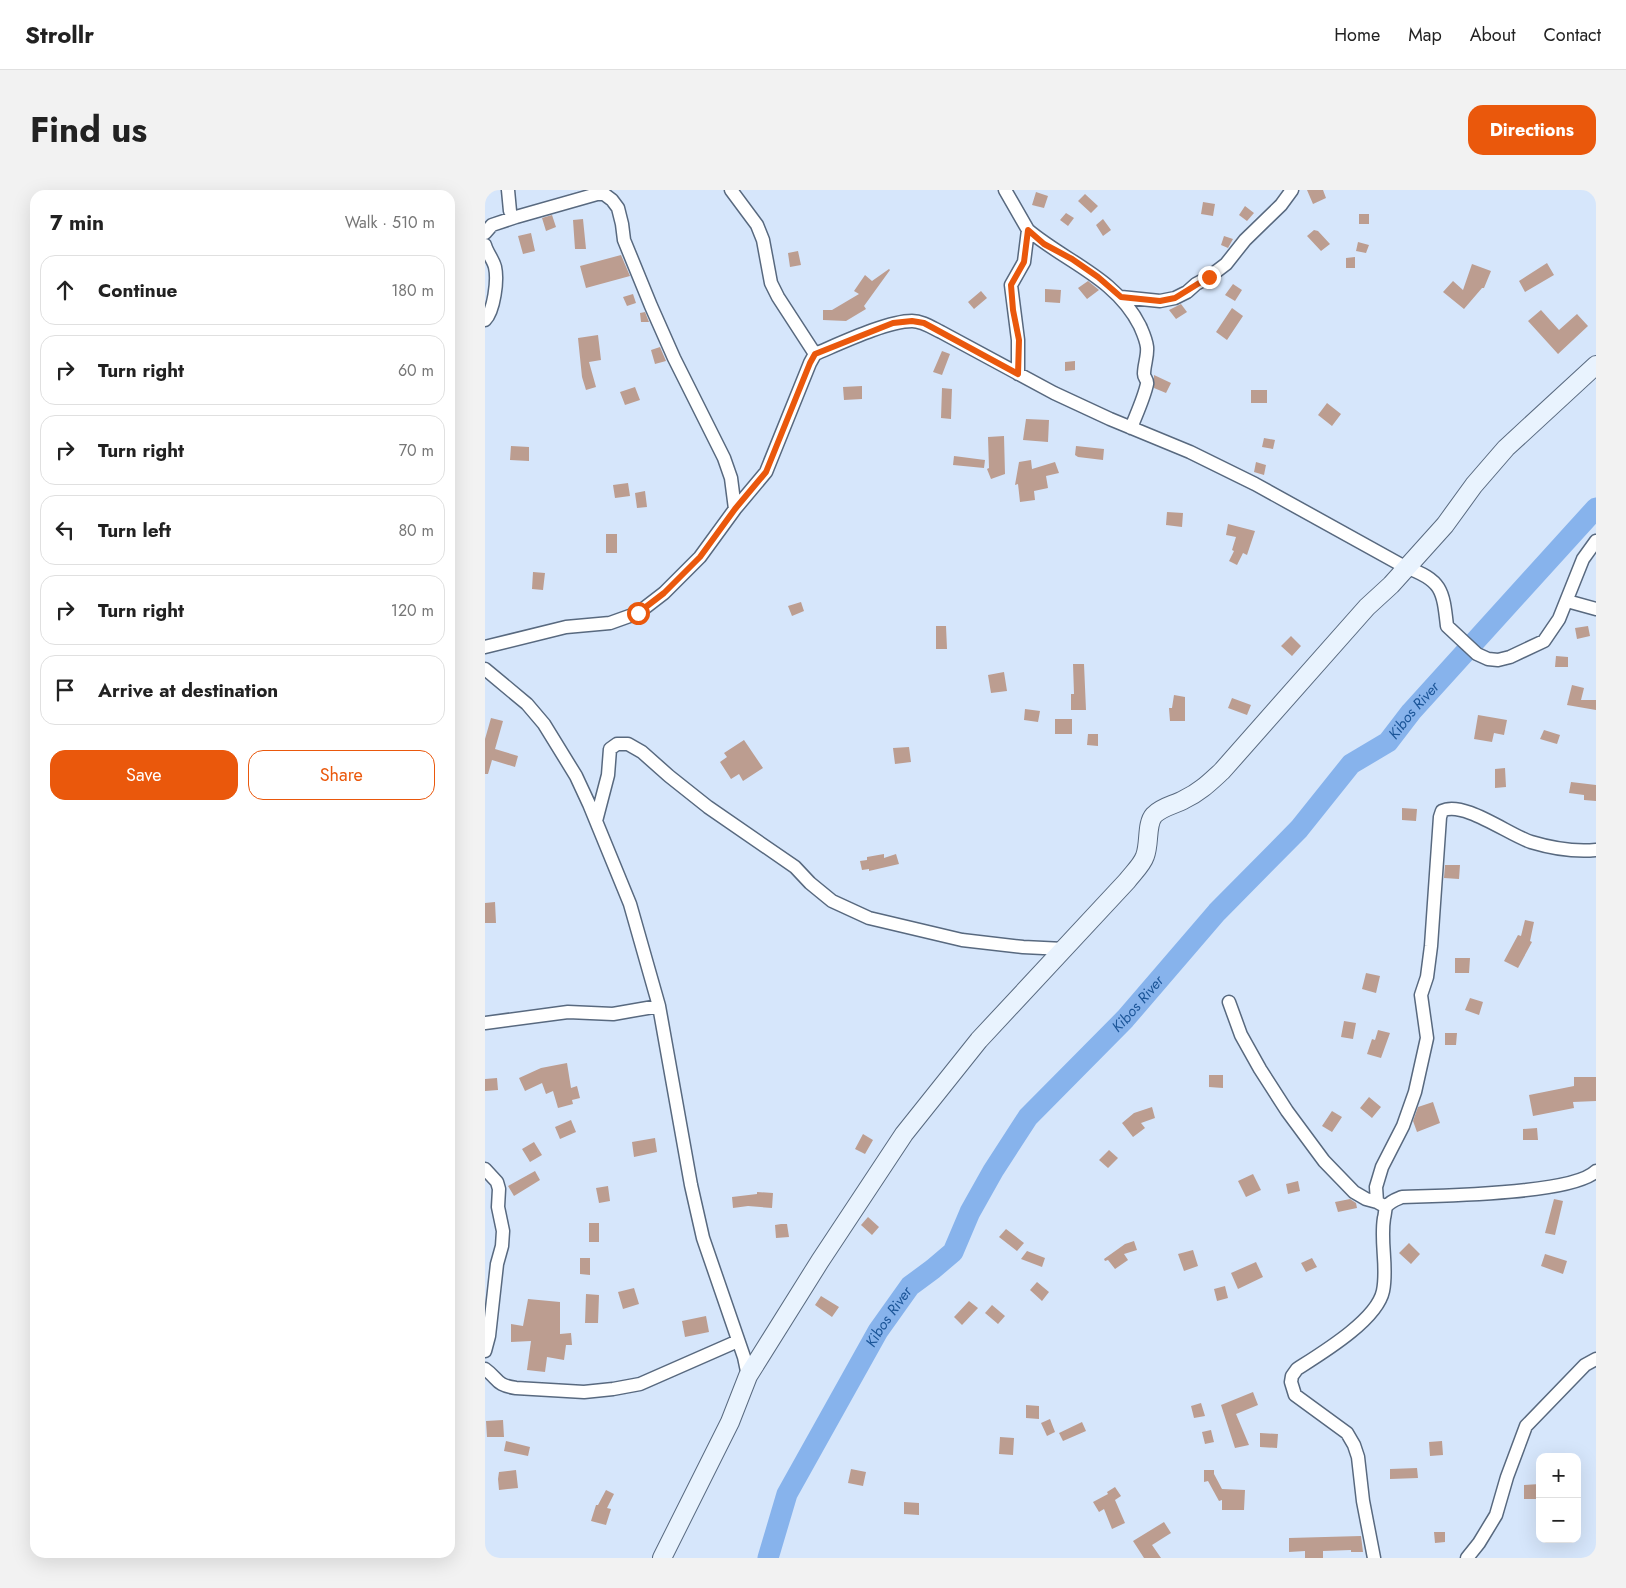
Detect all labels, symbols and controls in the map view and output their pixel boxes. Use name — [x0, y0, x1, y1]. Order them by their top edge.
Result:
text: Strollr — [25, 17, 94, 52]
text: Home — [1334, 22, 1380, 48]
text: Map — [1408, 22, 1442, 48]
text: About — [1470, 22, 1515, 48]
text: Contact — [1543, 22, 1601, 48]
text: Find us — [30, 105, 147, 155]
button: Directions — [1468, 105, 1596, 155]
text: 7 min — [50, 208, 104, 238]
text: Walk · 510 m — [345, 211, 435, 234]
route end — [1198, 266, 1221, 289]
icon: ahead — [51, 276, 79, 304]
text: Continue — [98, 277, 177, 304]
text: 180 m — [391, 279, 434, 302]
icon: right — [51, 356, 79, 384]
text: Turn right — [98, 357, 184, 384]
text: 60 m — [398, 359, 434, 382]
icon: right — [51, 436, 79, 464]
text: Turn right — [98, 437, 184, 464]
text: 70 m — [399, 439, 434, 462]
icon: left — [51, 516, 79, 544]
text: Turn left — [98, 517, 171, 544]
text: 80 m — [398, 519, 434, 542]
icon: right — [51, 596, 79, 624]
text: Turn right — [98, 597, 184, 624]
text: 120 m — [391, 599, 434, 622]
route start — [627, 602, 650, 625]
icon: arrive — [51, 676, 79, 704]
water label: Kibos River — [1383, 676, 1445, 744]
text: Arrive at destination — [98, 677, 278, 704]
button: Save — [50, 750, 238, 800]
button: Share — [248, 750, 435, 800]
water label: Kibos River — [1107, 970, 1169, 1037]
water label: Kibos River — [860, 1281, 918, 1351]
map controls — [1536, 1453, 1581, 1543]
button: + — [1536, 1453, 1581, 1498]
button: − — [1536, 1498, 1581, 1543]

